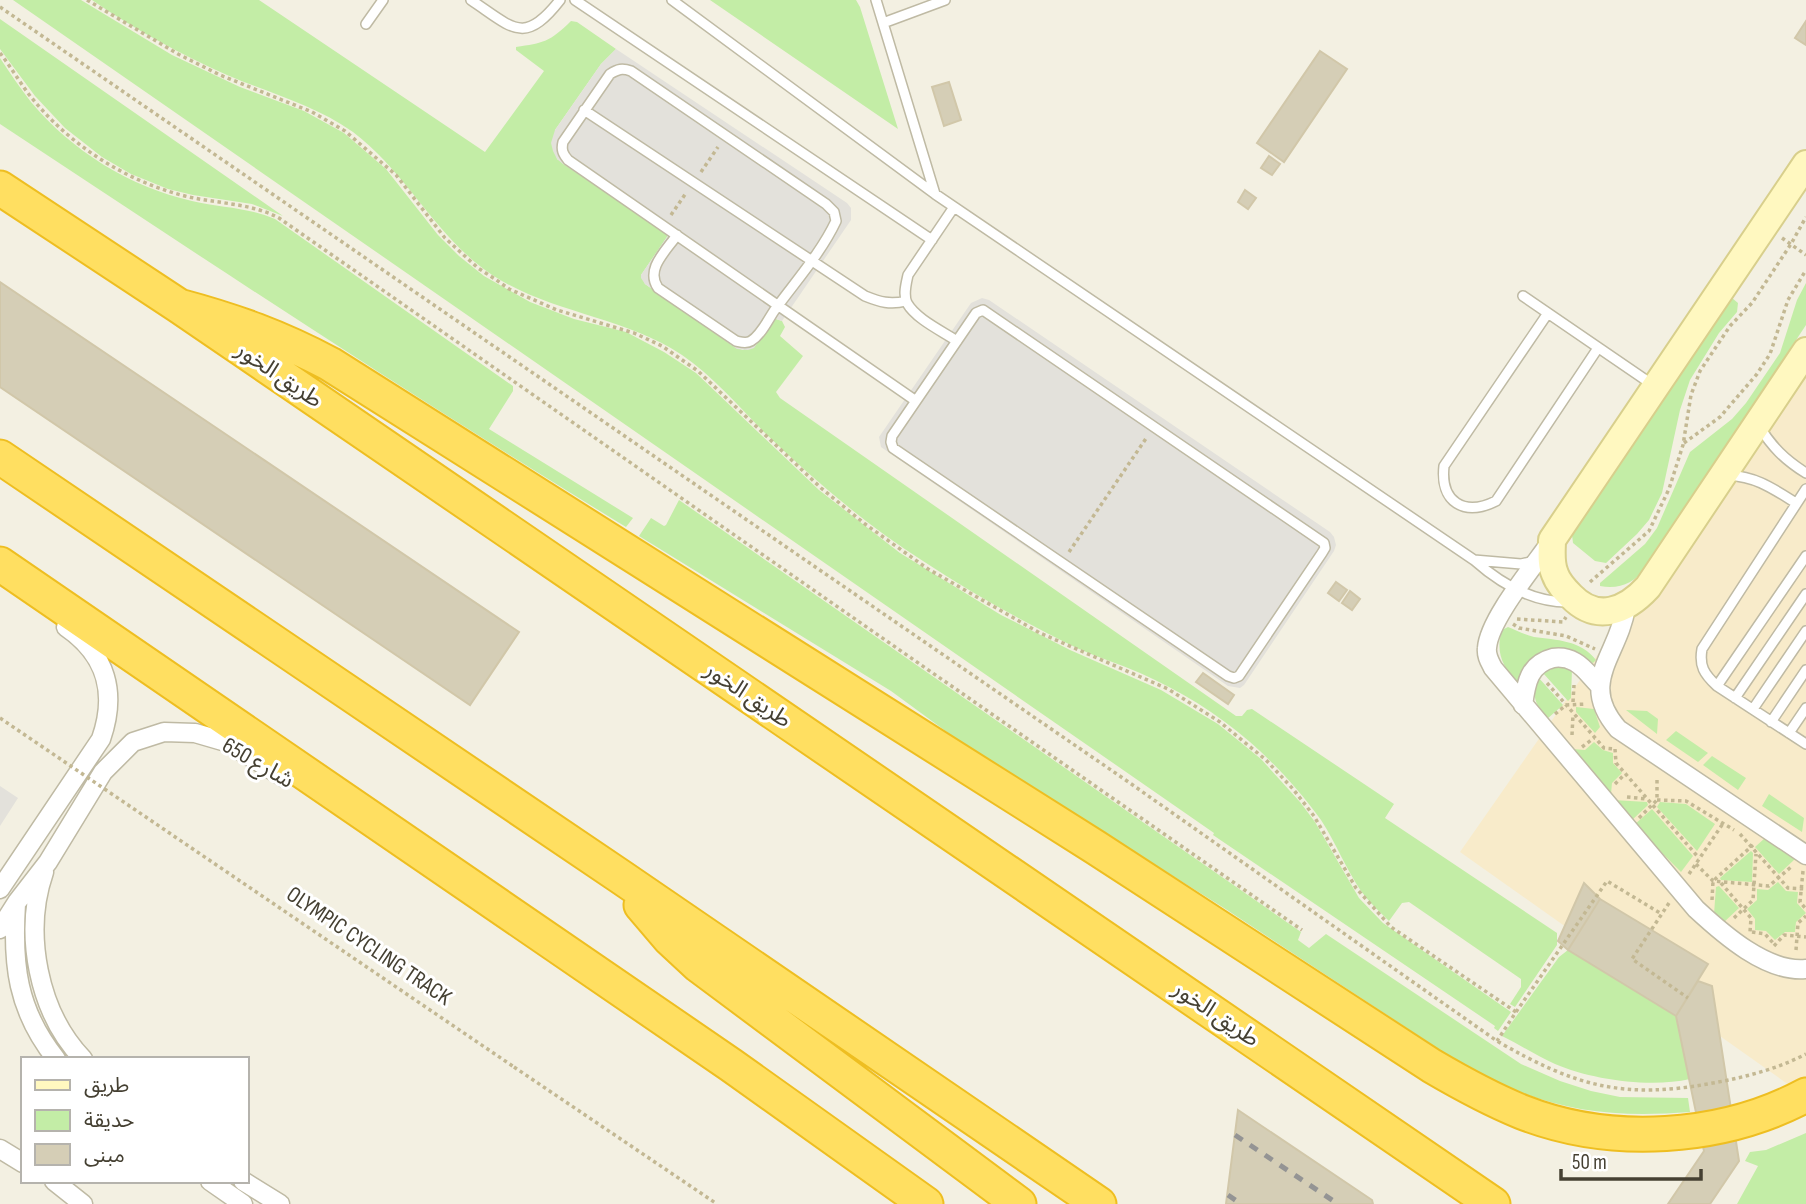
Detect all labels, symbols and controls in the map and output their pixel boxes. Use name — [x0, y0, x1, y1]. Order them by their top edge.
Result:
street label: طريق الخور — [230, 335, 328, 414]
street label: طريق الخور — [699, 655, 797, 734]
street label: شارع 650 — [216, 731, 299, 796]
street label: OLYMPIC CYCLING TRACK — [281, 880, 457, 1012]
street label: طريق الخور — [1167, 974, 1265, 1053]
legend — [21, 1057, 248, 1183]
text: طريق — [84, 1073, 129, 1098]
text: حديقة — [84, 1108, 134, 1133]
scale bar — [1561, 1138, 1701, 1182]
text: مبنى — [84, 1143, 125, 1168]
text: 50 m — [1572, 1150, 1607, 1175]

